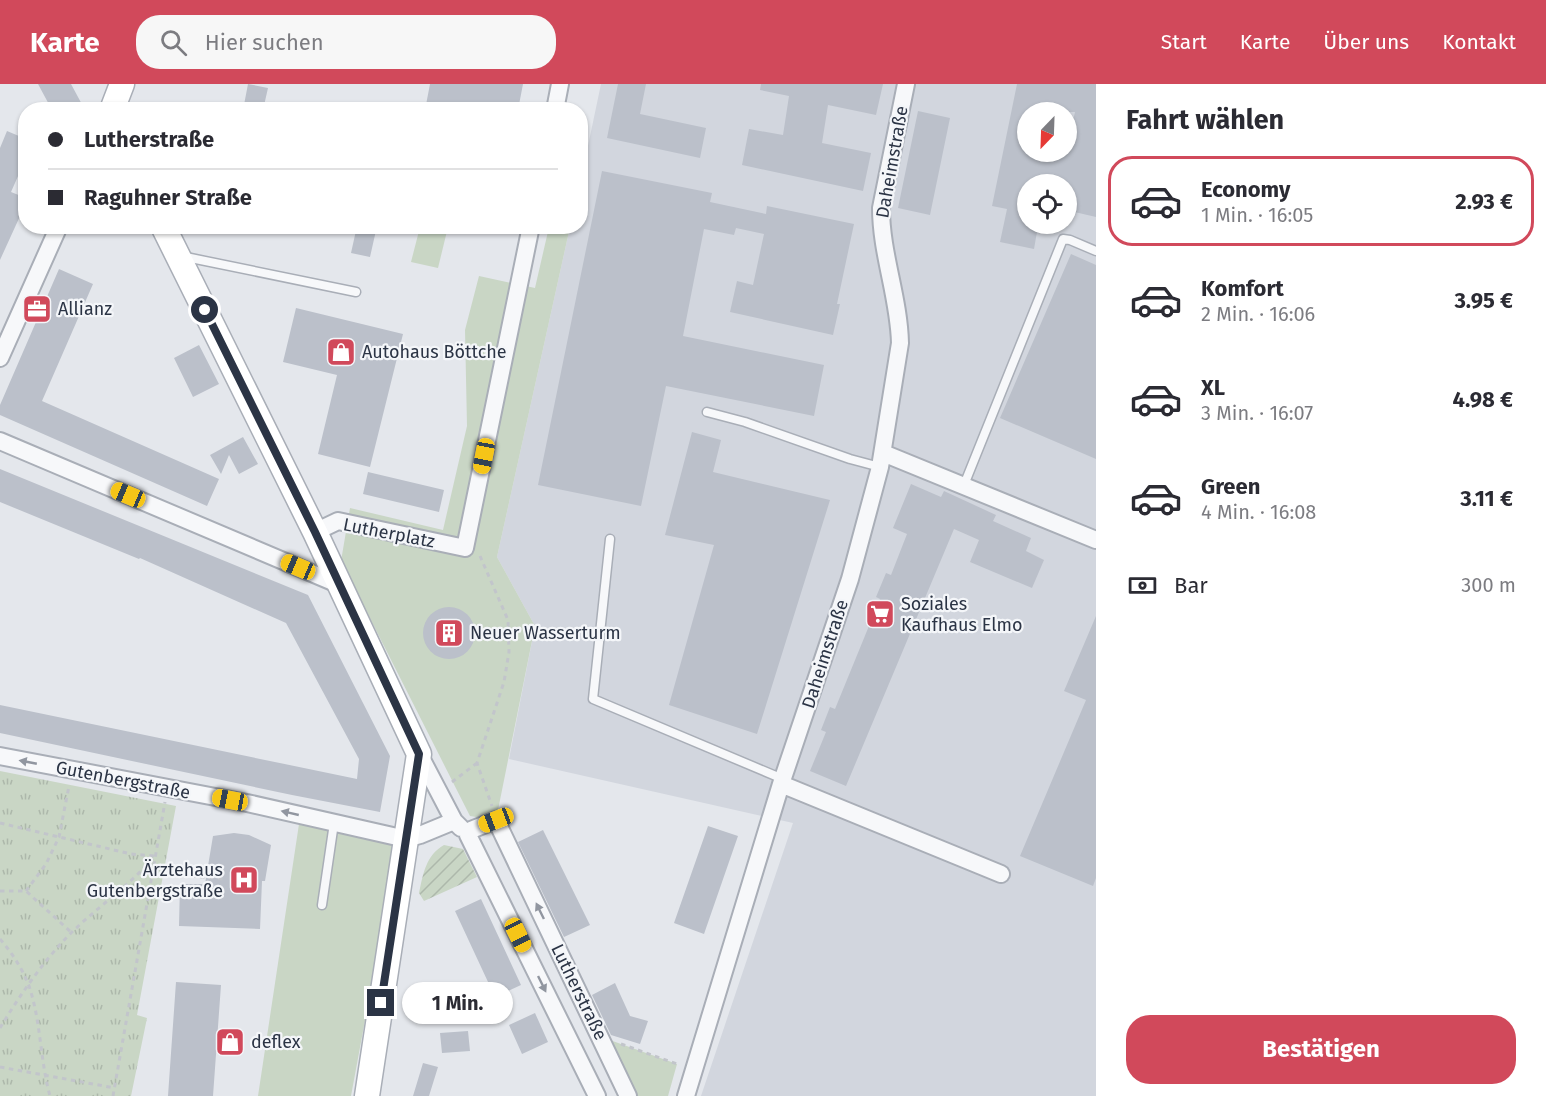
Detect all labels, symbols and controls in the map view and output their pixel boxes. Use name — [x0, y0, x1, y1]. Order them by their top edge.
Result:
search box — [136, 15, 556, 69]
text: Karte — [30, 26, 100, 59]
icon: search — [157, 26, 190, 59]
text: Hier suchen — [205, 29, 324, 56]
text: Start — [1161, 29, 1207, 55]
text: Karte — [1240, 29, 1290, 55]
text: Über uns — [1323, 29, 1409, 55]
text: Kontakt — [1442, 29, 1516, 55]
north arrow — [1017, 102, 1077, 162]
map controls — [1017, 102, 1077, 234]
street label: Daheimstraße — [871, 104, 913, 220]
text: Fahrt wählen — [1126, 104, 1284, 136]
text: Lutherstraße — [84, 126, 214, 153]
button: locate — [1017, 174, 1077, 234]
icon: car — [1129, 174, 1183, 228]
text: Economy — [1201, 176, 1290, 203]
text: Raguhner Straße — [84, 184, 252, 211]
text: 2.93 € — [1455, 188, 1513, 215]
text: 1 Min. · 16:05 — [1201, 203, 1313, 227]
icon: car — [1129, 273, 1183, 327]
text: Komfort — [1201, 275, 1284, 302]
text: 3.95 € — [1454, 287, 1513, 314]
office icon: Allianz — [21, 293, 53, 325]
route start — [191, 296, 218, 323]
place label: Allianz — [58, 298, 112, 320]
text: 2 Min. · 16:06 — [1201, 302, 1315, 326]
shop icon: Autohaus Böttche — [325, 336, 357, 368]
place label: Autohaus Böttche — [362, 341, 507, 363]
icon: car — [1129, 372, 1183, 426]
text: XL — [1201, 374, 1225, 401]
text: 4.98 € — [1452, 386, 1513, 413]
text: 3 Min. · 16:07 — [1201, 401, 1313, 425]
car — [472, 437, 496, 475]
icon: car — [1129, 471, 1183, 525]
text: Green — [1201, 473, 1260, 500]
car — [108, 480, 148, 510]
text: 3.11 € — [1460, 485, 1513, 512]
text: 4 Min. · 16:08 — [1201, 500, 1316, 524]
street label: Lutherplatz — [341, 513, 437, 553]
car — [278, 552, 318, 582]
icon: cash — [1126, 569, 1159, 602]
text: Bar — [1174, 572, 1208, 599]
text: 300 m — [1461, 573, 1516, 597]
place label: Soziales Kaufhaus Elmo — [901, 593, 1022, 636]
street label: Daheimstraße — [797, 597, 853, 711]
supermarket icon: Soziales Kaufhaus Elmo — [864, 598, 896, 630]
building icon: Neuer Wasserturm — [433, 617, 465, 649]
place label: Neuer Wasserturm — [470, 622, 621, 644]
street label: Gutenbergstraße — [54, 756, 192, 804]
one-way arrow — [18, 757, 37, 766]
car — [211, 788, 249, 812]
car — [476, 805, 516, 835]
one-way arrow — [281, 808, 300, 817]
place label: Ärztehaus Gutenbergstraße — [87, 859, 223, 902]
hospital icon: Ärztehaus Gutenbergstraße — [228, 864, 260, 896]
one-way arrow — [535, 902, 544, 919]
car — [502, 915, 534, 955]
street label: Lutherstraße — [546, 940, 612, 1044]
one-way arrow — [537, 976, 547, 993]
callout: 1 Min. — [402, 982, 513, 1024]
route end — [367, 989, 394, 1016]
text: 1 Min. — [432, 991, 483, 1015]
button: Bestätigen — [1126, 1015, 1516, 1084]
shop icon: deflex — [214, 1026, 246, 1058]
place label: deflex — [251, 1031, 301, 1053]

